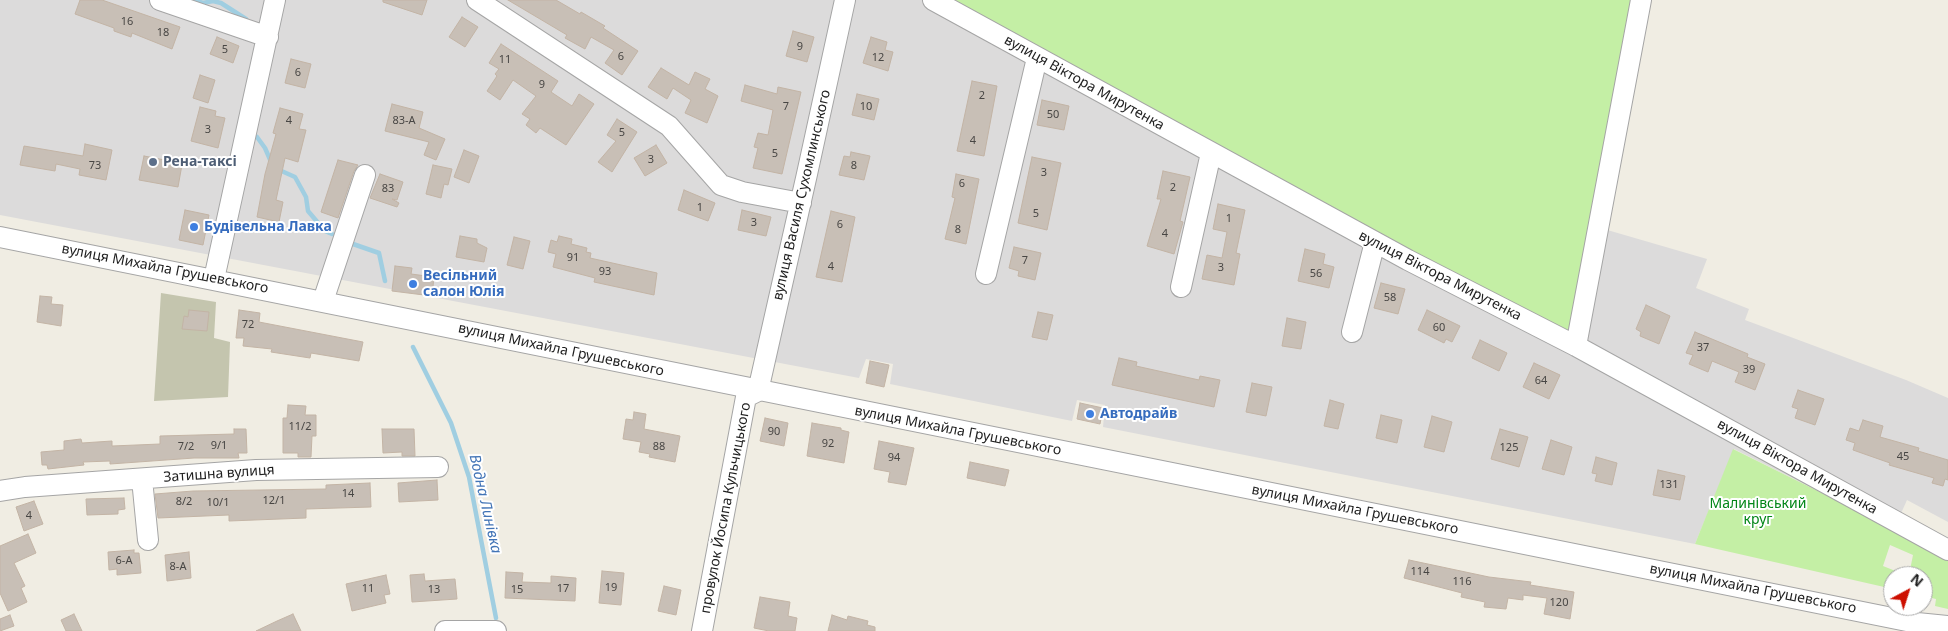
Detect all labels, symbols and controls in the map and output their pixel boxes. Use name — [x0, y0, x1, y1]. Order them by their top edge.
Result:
house number: 16 — [121, 15, 133, 29]
house number: 18 — [157, 26, 169, 40]
street label: вулиця Віктора Мирутенка — [1001, 32, 1167, 134]
house number: 9 — [797, 40, 803, 54]
house number: 5 — [222, 43, 228, 57]
house number: 6 — [618, 50, 624, 64]
house number: 12 — [872, 51, 884, 65]
house number: 11 — [499, 53, 511, 67]
house number: 6 — [295, 66, 301, 80]
house number: 9 — [539, 78, 545, 92]
street label: вулиця Василя Сухомлинського — [770, 88, 834, 302]
house number: 2 — [979, 89, 985, 103]
house number: 7 — [783, 100, 789, 114]
house number: 10 — [860, 100, 872, 114]
house number: 50 — [1047, 108, 1059, 122]
house number: 4 — [286, 114, 292, 128]
house number: 83-А — [392, 114, 416, 128]
house number: 3 — [205, 123, 211, 137]
house number: 5 — [619, 126, 625, 140]
house number: 4 — [970, 134, 976, 148]
house number: 5 — [772, 147, 778, 161]
house number: 3 — [648, 153, 654, 167]
place label: Рена-таксі — [163, 154, 237, 170]
marker: Рена-таксі — [147, 156, 159, 168]
house number: 73 — [89, 159, 101, 173]
house number: 8 — [851, 159, 857, 173]
house number: 3 — [1041, 166, 1047, 180]
house number: 6 — [959, 177, 965, 191]
house number: 2 — [1170, 181, 1176, 195]
house number: 83 — [382, 182, 394, 196]
house number: 1 — [697, 201, 703, 215]
house number: 5 — [1033, 207, 1039, 221]
house number: 1 — [1226, 212, 1232, 226]
house number: 3 — [751, 216, 757, 230]
house number: 6 — [837, 218, 843, 232]
place label: Будівельна Лавка — [204, 219, 332, 235]
marker: Будівельна Лавка — [188, 221, 200, 233]
house number: 8 — [955, 223, 961, 237]
house number: 4 — [1162, 227, 1168, 241]
street label: вулиця Віктора Мирутенка — [1356, 228, 1524, 324]
street label: вулиця Михайла Грушевського — [60, 241, 270, 297]
house number: 91 — [567, 251, 579, 265]
house number: 7 — [1022, 254, 1028, 268]
house number: 4 — [828, 260, 834, 274]
house number: 3 — [1218, 261, 1224, 275]
house number: 93 — [599, 265, 611, 279]
house number: 56 — [1310, 267, 1322, 281]
place label: Весільний салон Юлія — [423, 268, 505, 300]
marker: Весільний салон Юлія — [407, 278, 419, 290]
house number: 58 — [1384, 291, 1396, 305]
house number: 72 — [242, 318, 254, 332]
street label: вулиця Михайла Грушевського — [456, 320, 666, 380]
house number: 60 — [1433, 321, 1445, 335]
house number: 37 — [1697, 341, 1709, 355]
house number: 39 — [1743, 363, 1755, 377]
house number: 64 — [1535, 374, 1547, 388]
street label: провулок Йосипа Кульчицького — [697, 401, 755, 615]
street label: вулиця Михайла Грушевського — [853, 403, 1063, 459]
place label: Автодрайв — [1100, 406, 1177, 422]
marker: Автодрайв — [1084, 408, 1096, 420]
street label: вулиця Віктора Мирутенка — [1714, 416, 1880, 518]
house number: 11/2 — [289, 420, 311, 434]
house number: 90 — [768, 425, 780, 439]
house number: 92 — [822, 437, 834, 451]
house number: 9/1 — [211, 439, 227, 453]
house number: 7/2 — [178, 440, 194, 454]
house number: 88 — [653, 440, 665, 454]
house number: 125 — [1500, 441, 1518, 455]
house number: 45 — [1897, 450, 1909, 464]
house number: 94 — [888, 451, 900, 465]
water label: Водна Линівка — [465, 453, 505, 555]
street label: Затишна вулиця — [163, 462, 275, 486]
house number: 131 — [1660, 478, 1678, 492]
street label: вулиця Михайла Грушевського — [1250, 482, 1460, 538]
house number: 14 — [342, 487, 354, 501]
house number: 12/1 — [263, 494, 285, 508]
house number: 8/2 — [176, 495, 192, 509]
house number: 10/1 — [207, 496, 229, 510]
park label: Малинівський круг — [1710, 496, 1806, 528]
house number: 4 — [26, 509, 32, 523]
house number: 6-А — [116, 554, 132, 568]
house number: 8-А — [170, 560, 186, 574]
street label: вулиця Михайла Грушевського — [1648, 561, 1858, 617]
house number: 114 — [1411, 565, 1429, 579]
north arrow — [1883, 566, 1933, 616]
text: N — [1907, 569, 1928, 591]
house number: 116 — [1453, 575, 1471, 589]
house number: 19 — [605, 581, 617, 595]
house number: 11 — [362, 582, 374, 596]
house number: 17 — [557, 582, 569, 596]
house number: 13 — [428, 583, 440, 597]
house number: 15 — [511, 583, 523, 597]
house number: 120 — [1550, 596, 1568, 610]

